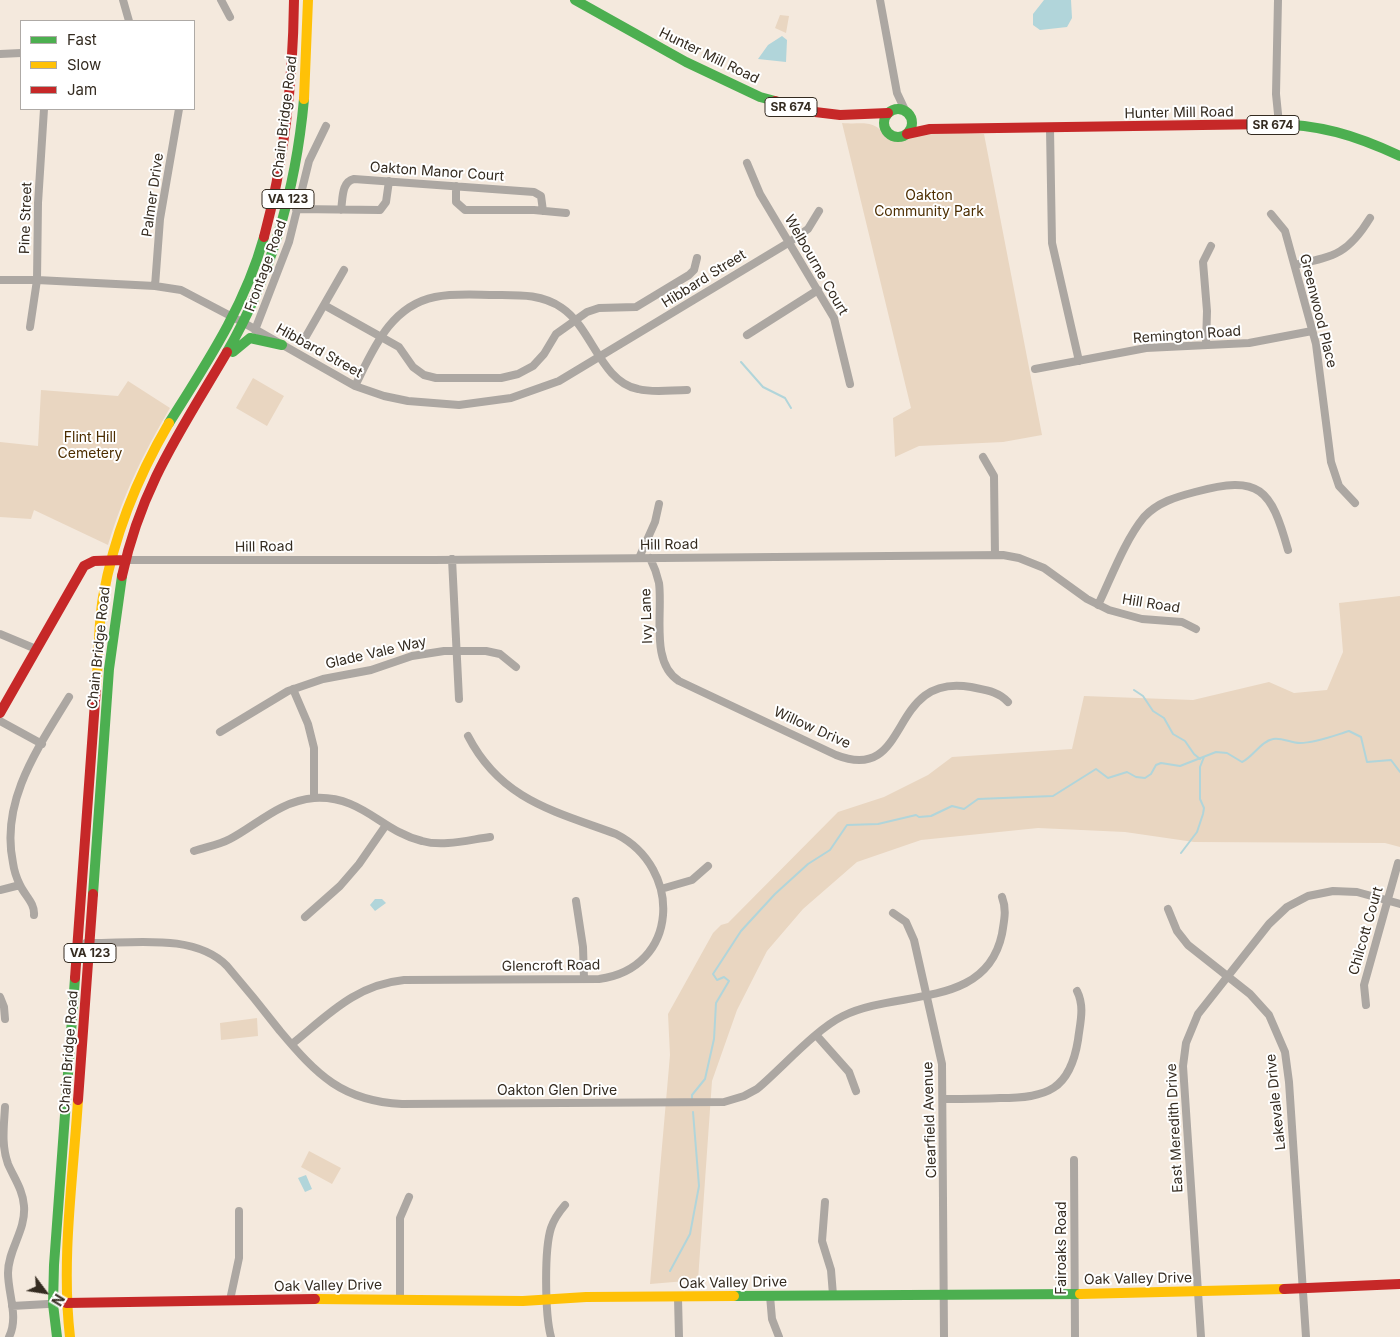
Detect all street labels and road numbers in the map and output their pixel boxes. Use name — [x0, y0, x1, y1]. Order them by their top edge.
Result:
street label: Hunter Mill Road — [656, 24, 762, 88]
street label: Chain Bridge Road — [269, 55, 301, 179]
road number: SR 674 — [765, 98, 817, 116]
street label: Hunter Mill Road — [1124, 104, 1234, 122]
road number: SR 674 — [1247, 116, 1299, 134]
street label: Palmer Drive — [139, 152, 167, 238]
street label: Oakton Manor Court — [369, 159, 505, 185]
street label: Pine Street — [16, 182, 36, 254]
road number: VA 123 — [262, 190, 314, 208]
street label: Welbourne Court — [781, 212, 851, 318]
street label: Frontage Road — [242, 218, 290, 314]
street label: Hibbard Street — [659, 246, 749, 312]
street label: Greenwood Place — [1296, 252, 1340, 370]
street label: Hibbard Street — [273, 320, 365, 382]
street label: Remington Road — [1132, 323, 1242, 347]
street label: Hill Road — [640, 536, 698, 554]
street label: Hill Road — [235, 538, 293, 556]
street label: Chain Bridge Road — [84, 586, 114, 710]
street label: Ivy Lane — [638, 588, 656, 644]
street label: Hill Road — [1121, 591, 1181, 617]
street label: Glade Vale Way — [324, 633, 428, 673]
street label: Willow Drive — [771, 704, 853, 752]
street label: Chilcott Court — [1345, 885, 1387, 977]
road number: VA 123 — [64, 944, 116, 962]
street label: Glencroft Road — [502, 957, 600, 975]
street label: Chain Bridge Road — [56, 990, 82, 1114]
street label: Lakevale Drive — [1263, 1053, 1289, 1151]
street label: Clearfield Avenue — [920, 1061, 940, 1179]
street label: East Meredith Drive — [1163, 1063, 1187, 1193]
street label: Oakton Glen Drive — [497, 1083, 617, 1099]
street label: Fairoaks Road — [1054, 1201, 1070, 1295]
street label: Oak Valley Drive — [1084, 1270, 1192, 1288]
street label: Oak Valley Drive — [679, 1274, 787, 1292]
street label: Oak Valley Drive — [274, 1277, 382, 1295]

